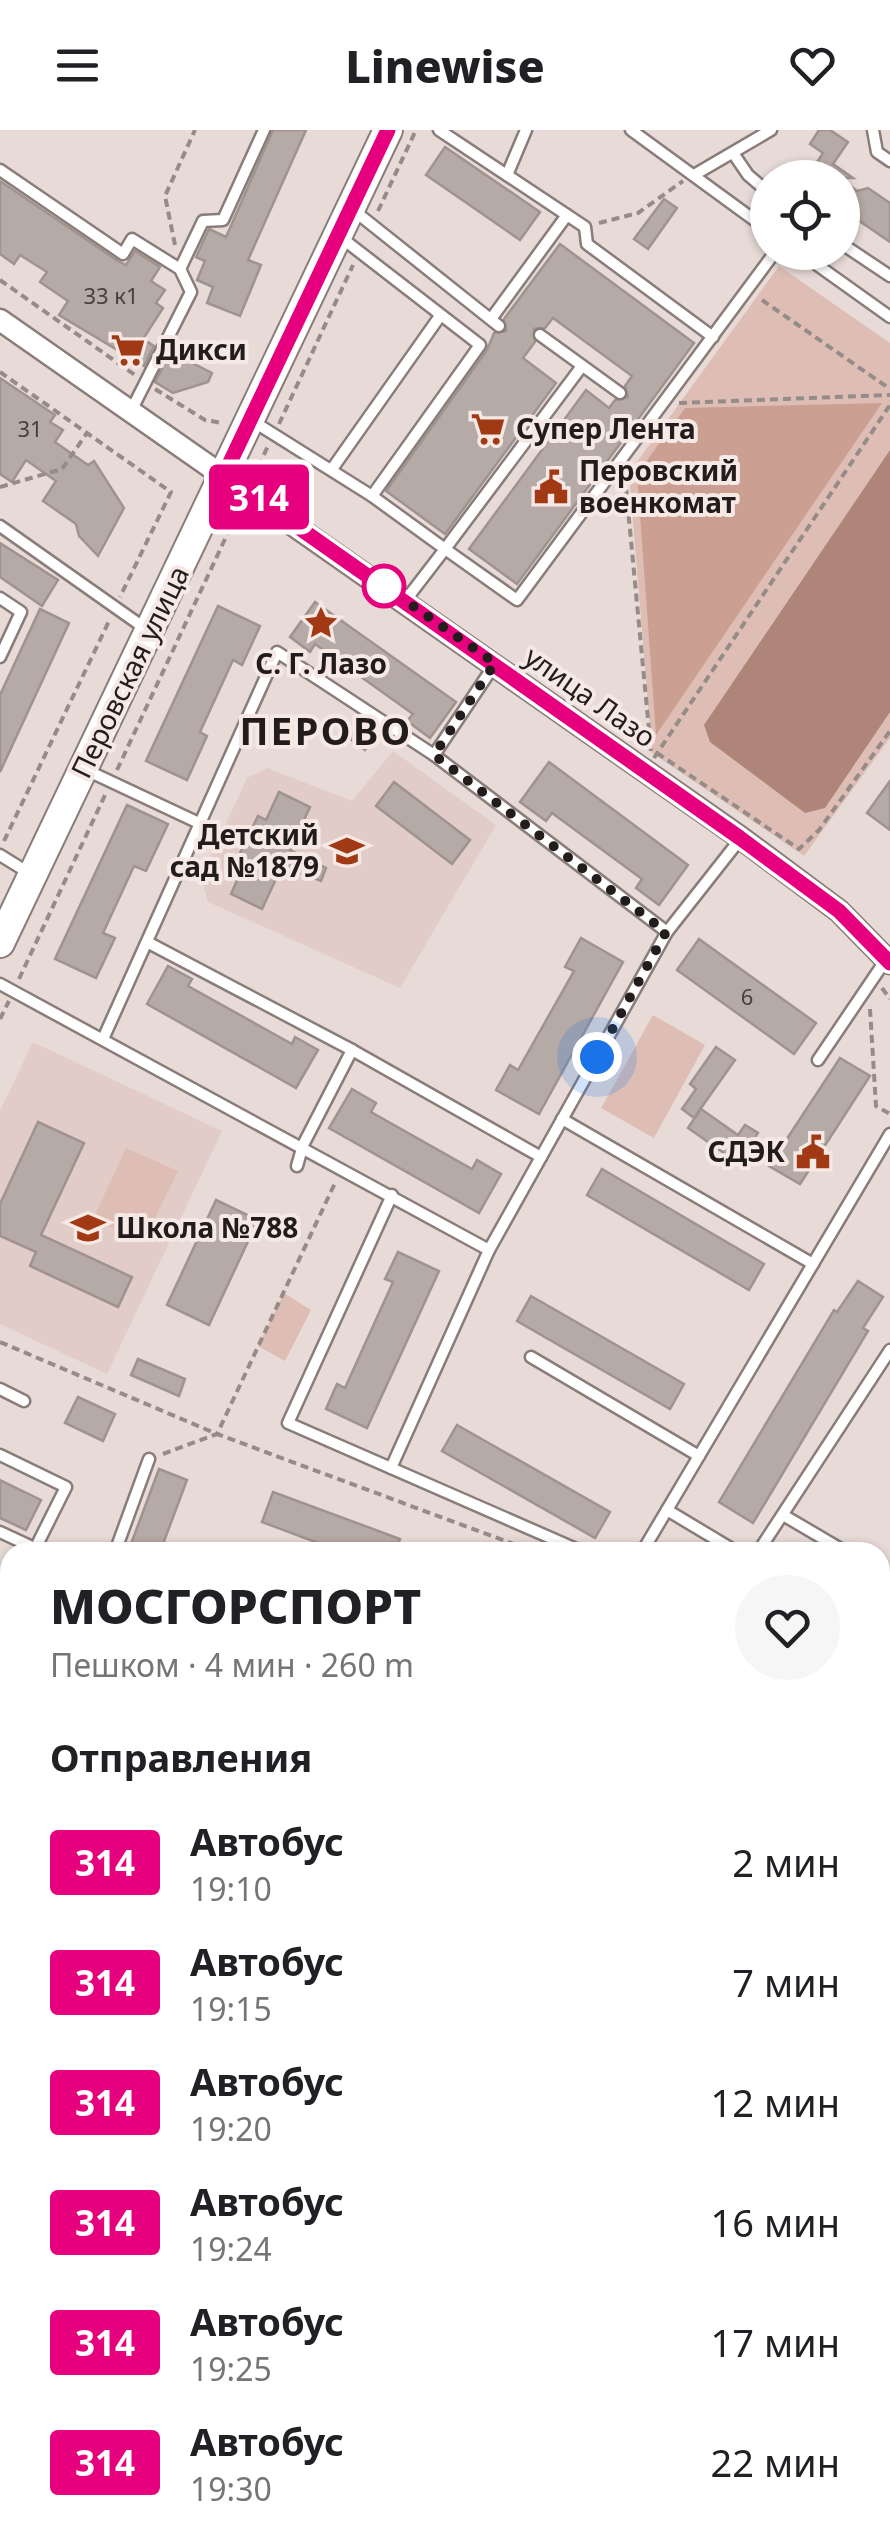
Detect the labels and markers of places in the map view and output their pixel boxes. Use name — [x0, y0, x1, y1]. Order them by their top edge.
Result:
place label: Дикси — [156, 330, 247, 368]
supermarket icon: Дикси — [109, 331, 147, 369]
place label: Супер Лента — [516, 409, 696, 447]
supermarket icon: Супер Лента — [469, 410, 507, 448]
place label: Перовский военкомат — [579, 451, 738, 521]
public building icon: Перовский военкомат — [532, 468, 570, 506]
unlabelled marker — [363, 565, 405, 607]
place icon: С. Г. Лазо — [302, 604, 340, 642]
place label: С. Г. Лазо — [255, 644, 387, 682]
place label: Детский сад №1879 — [170, 815, 319, 885]
school or university icon: Детский сад №1879 — [328, 832, 366, 870]
place label: СДЭК — [707, 1132, 786, 1170]
public building icon: СДЭК — [794, 1133, 832, 1171]
place label: Школа №788 — [116, 1208, 298, 1246]
school or university icon: Школа №788 — [69, 1209, 107, 1247]

